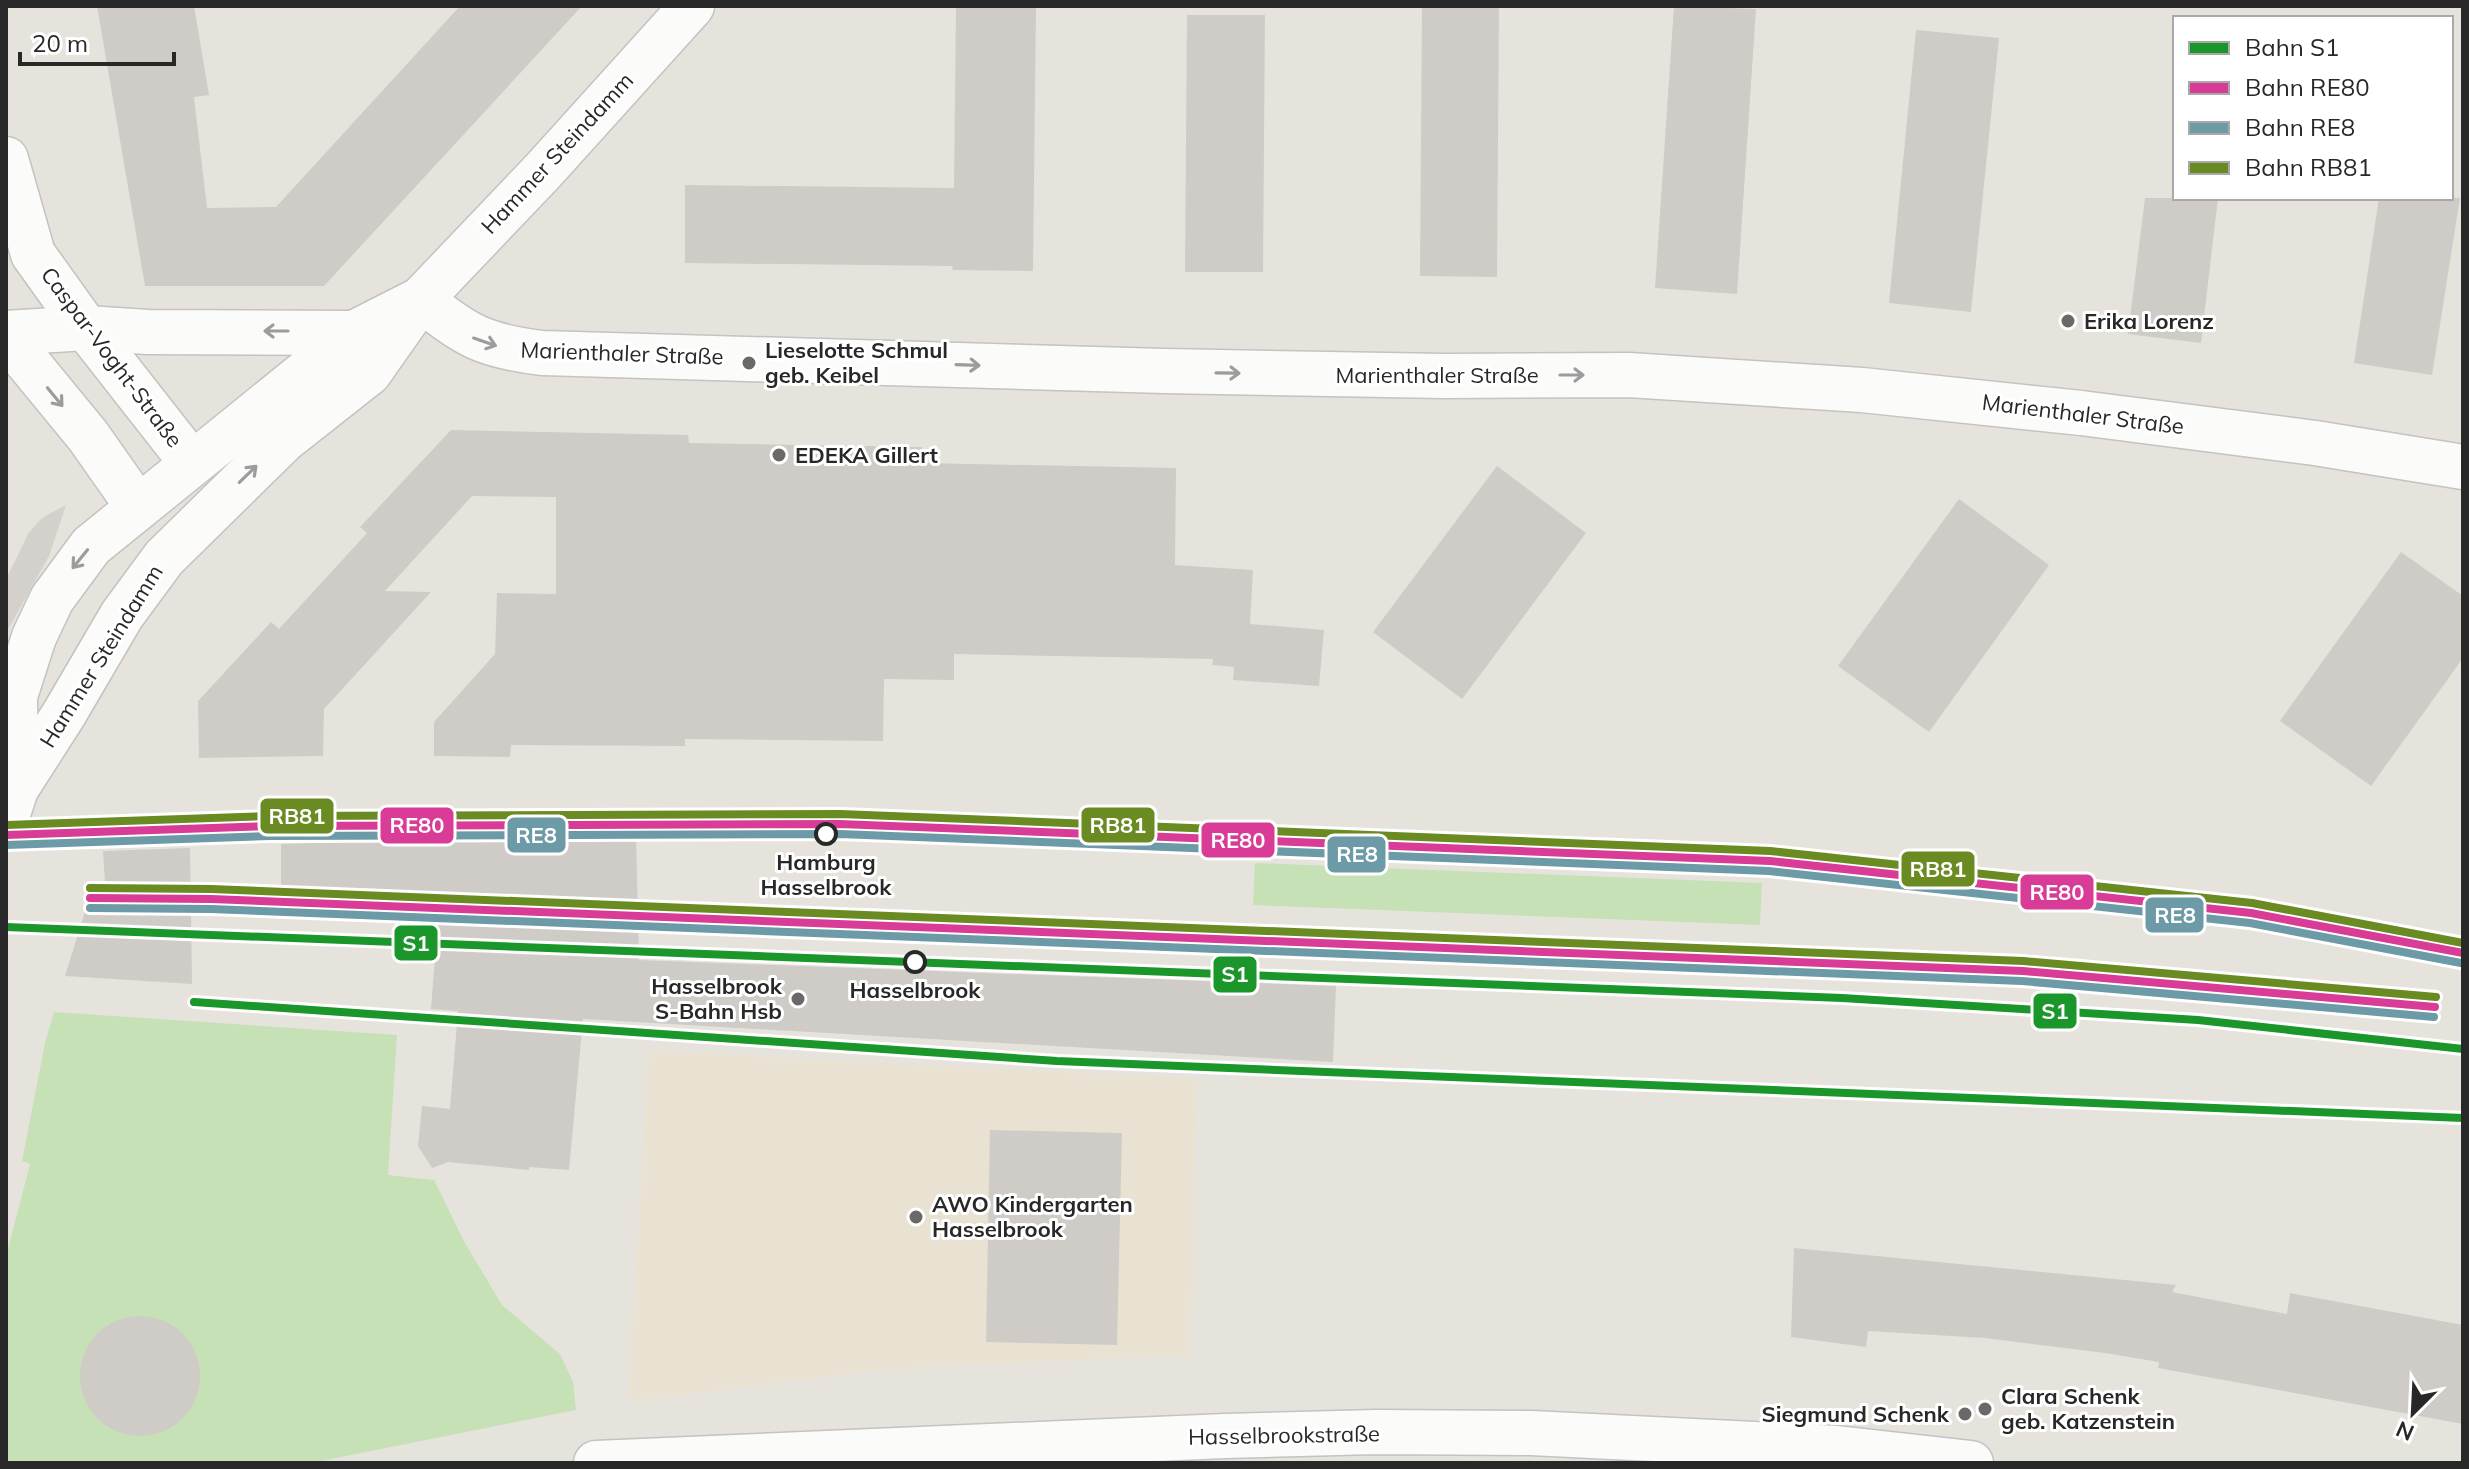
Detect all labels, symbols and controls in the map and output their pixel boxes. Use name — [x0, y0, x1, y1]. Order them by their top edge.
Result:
scale bar — [20, 16, 174, 66]
legend — [2173, 16, 2453, 200]
text: 20 m — [32, 28, 88, 58]
text: Bahn S1 — [2245, 32, 2339, 62]
street label: Hammer Steindamm — [475, 66, 639, 240]
text: Bahn RE80 — [2245, 72, 2370, 102]
text: Bahn RE8 — [2245, 112, 2355, 142]
text: Bahn RB81 — [2245, 152, 2372, 182]
street label: Caspar-Voght-Straße — [35, 261, 189, 453]
place label: Erika Lorenz — [2084, 307, 2214, 335]
marker: Erika Lorenz — [2059, 312, 2077, 330]
one-way arrow — [263, 323, 290, 339]
one-way arrow — [473, 335, 498, 350]
street label: Marienthaler Straße — [520, 335, 724, 371]
place label: Lieselotte Schmul geb. Keibel — [765, 336, 948, 389]
marker: Lieselotte Schmul geb. Keibel — [740, 354, 758, 372]
one-way arrow — [954, 358, 981, 373]
street label: Marienthaler Straße — [1335, 361, 1539, 389]
one-way arrow — [1214, 365, 1241, 380]
one-way arrow — [1558, 367, 1585, 383]
one-way arrow — [46, 386, 64, 407]
street label: Marienthaler Straße — [1980, 388, 2186, 440]
place label: EDEKA Gillert — [795, 441, 938, 469]
marker: EDEKA Gillert — [770, 446, 788, 464]
one-way arrow — [237, 465, 257, 484]
one-way arrow — [72, 548, 89, 569]
street label: Hammer Steindamm — [33, 559, 169, 753]
line badge: RB81 — [259, 797, 335, 835]
text: RB81 — [268, 802, 326, 830]
line badge: RE80 — [379, 806, 455, 845]
line badge: RB81 — [1080, 806, 1156, 844]
text: RE80 — [390, 811, 444, 839]
text: RB81 — [1089, 811, 1147, 839]
line badge: RE8 — [506, 816, 567, 854]
text: RE8 — [515, 821, 557, 849]
line badge: RE80 — [1200, 821, 1276, 859]
marker: Hamburg Hasselbrook — [815, 823, 837, 845]
text: RE80 — [1211, 826, 1265, 854]
line badge: RE8 — [1326, 835, 1387, 874]
text: RE8 — [1336, 840, 1378, 868]
place label: Hamburg Hasselbrook — [761, 848, 892, 901]
line badge: RB81 — [1900, 850, 1976, 888]
text: RB81 — [1909, 855, 1967, 883]
line badge: RE80 — [2019, 873, 2095, 911]
text: RE80 — [2030, 878, 2084, 906]
line badge: RE8 — [2144, 896, 2205, 934]
text: RE8 — [2154, 901, 2196, 929]
line badge: S1 — [393, 924, 439, 962]
text: S1 — [402, 929, 430, 957]
marker: Hasselbrook — [904, 951, 926, 973]
line badge: S1 — [1212, 955, 1258, 994]
text: S1 — [1221, 960, 1249, 988]
place label: Hasselbrook S-Bahn Hsb — [651, 972, 783, 1025]
place label: Hasselbrook — [850, 976, 981, 1004]
marker: Hasselbrook S-Bahn Hsb — [789, 990, 807, 1008]
line badge: S1 — [2032, 992, 2078, 1030]
text: S1 — [2041, 997, 2069, 1025]
place label: AWO Kindergarten Hasselbrook — [932, 1190, 1133, 1243]
marker: AWO Kindergarten Hasselbrook — [907, 1208, 925, 1226]
north arrow — [2373, 1373, 2453, 1453]
place label: Clara Schenk geb. Katzenstein — [2001, 1382, 2175, 1435]
place label: Siegmund Schenk — [1761, 1400, 1950, 1428]
marker: Clara Schenk geb. Katzenstein — [1976, 1400, 1994, 1418]
marker: Siegmund Schenk — [1956, 1405, 1974, 1423]
text: N — [2392, 1415, 2418, 1447]
street label: Hasselbrookstraße — [1188, 1419, 1380, 1451]

